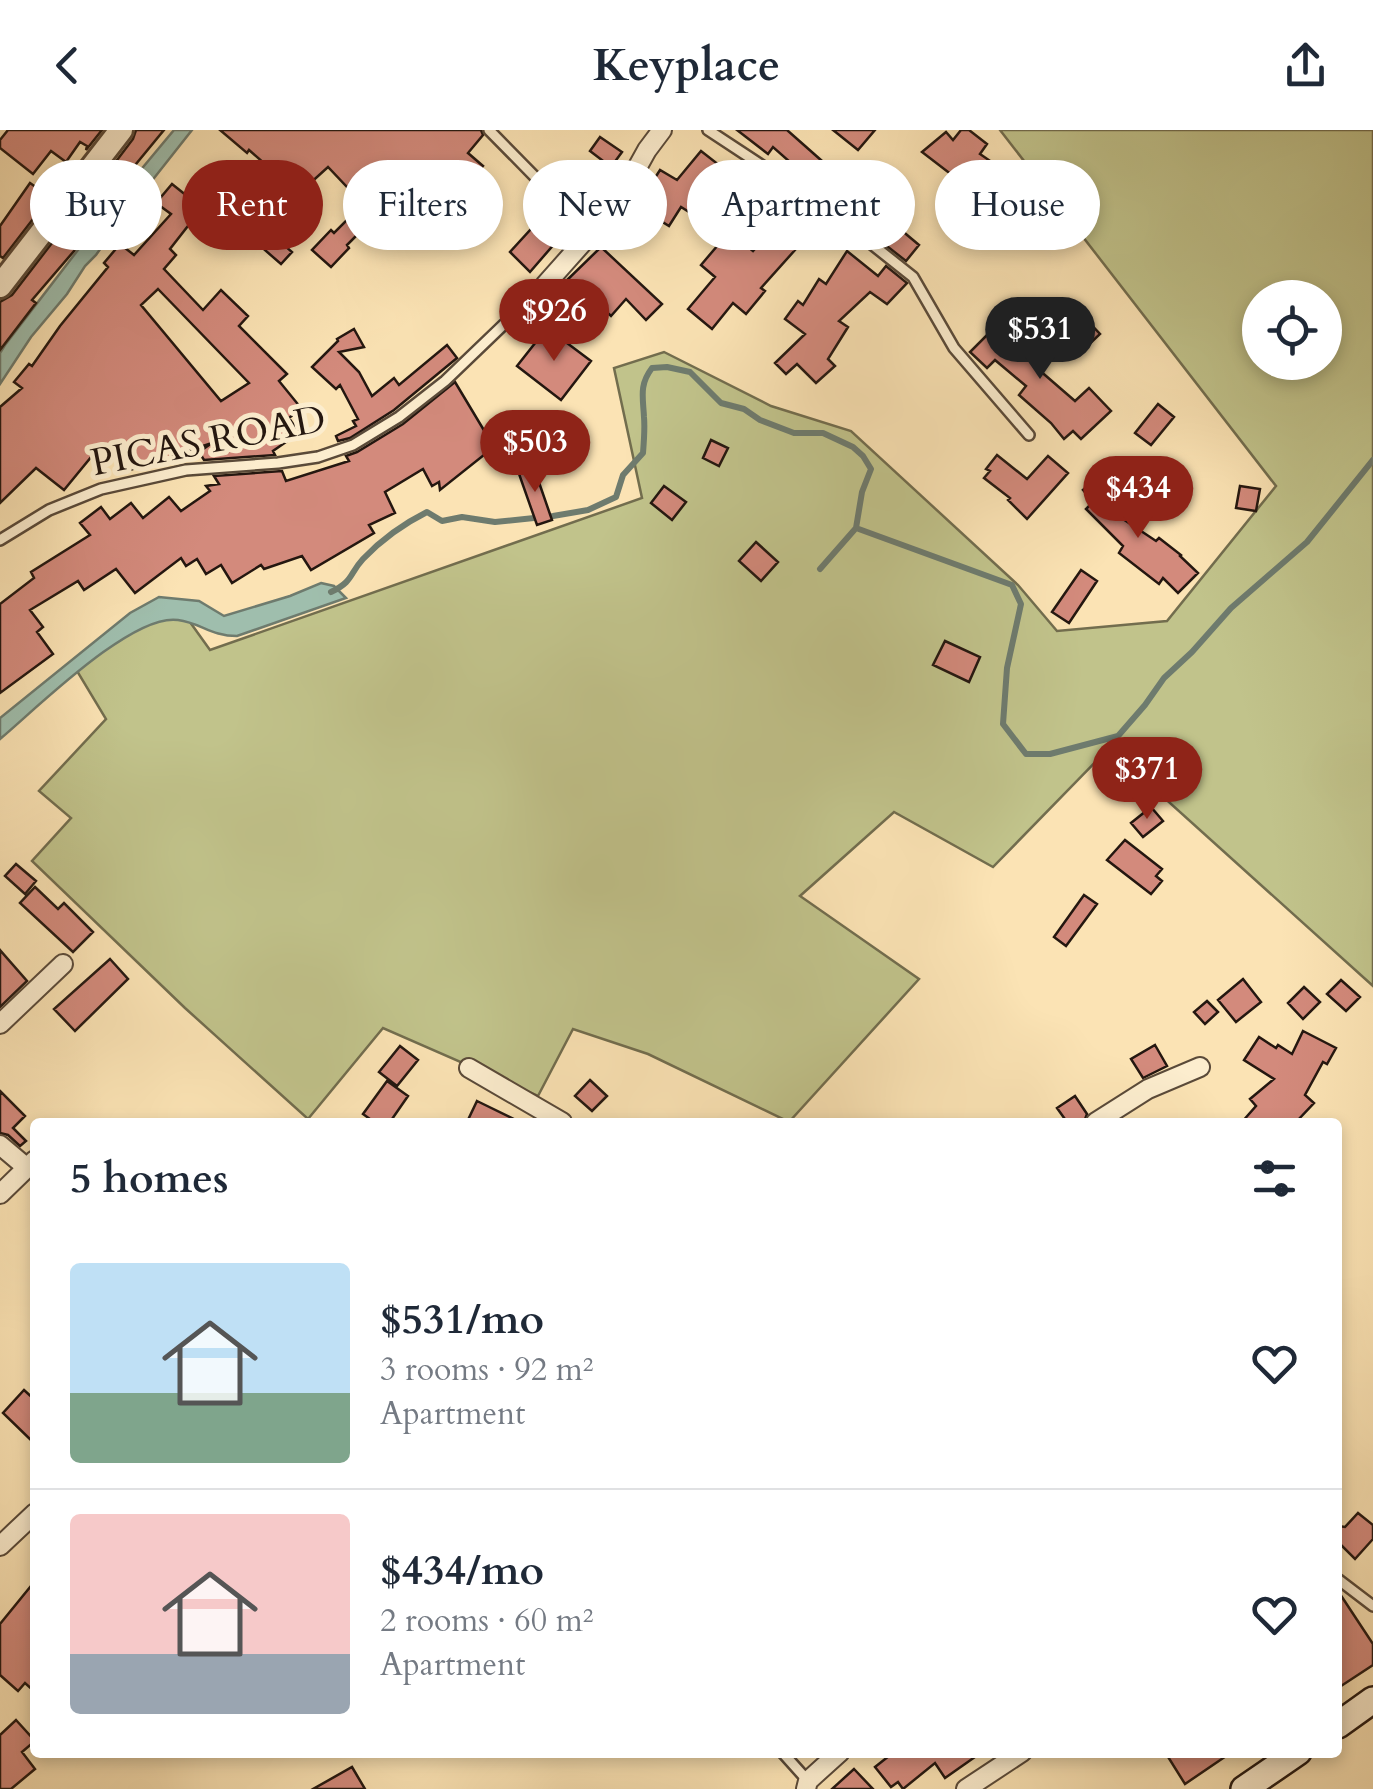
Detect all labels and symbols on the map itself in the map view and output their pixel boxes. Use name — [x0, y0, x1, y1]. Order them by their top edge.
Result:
pin: $926 — [495, 279, 613, 364]
pin: $531 — [981, 297, 1099, 382]
street label: PICAS ROAD — [86, 393, 330, 489]
pin: $503 — [476, 410, 594, 495]
pin: $434 — [1079, 456, 1197, 541]
pin: $371 — [1088, 737, 1206, 822]

